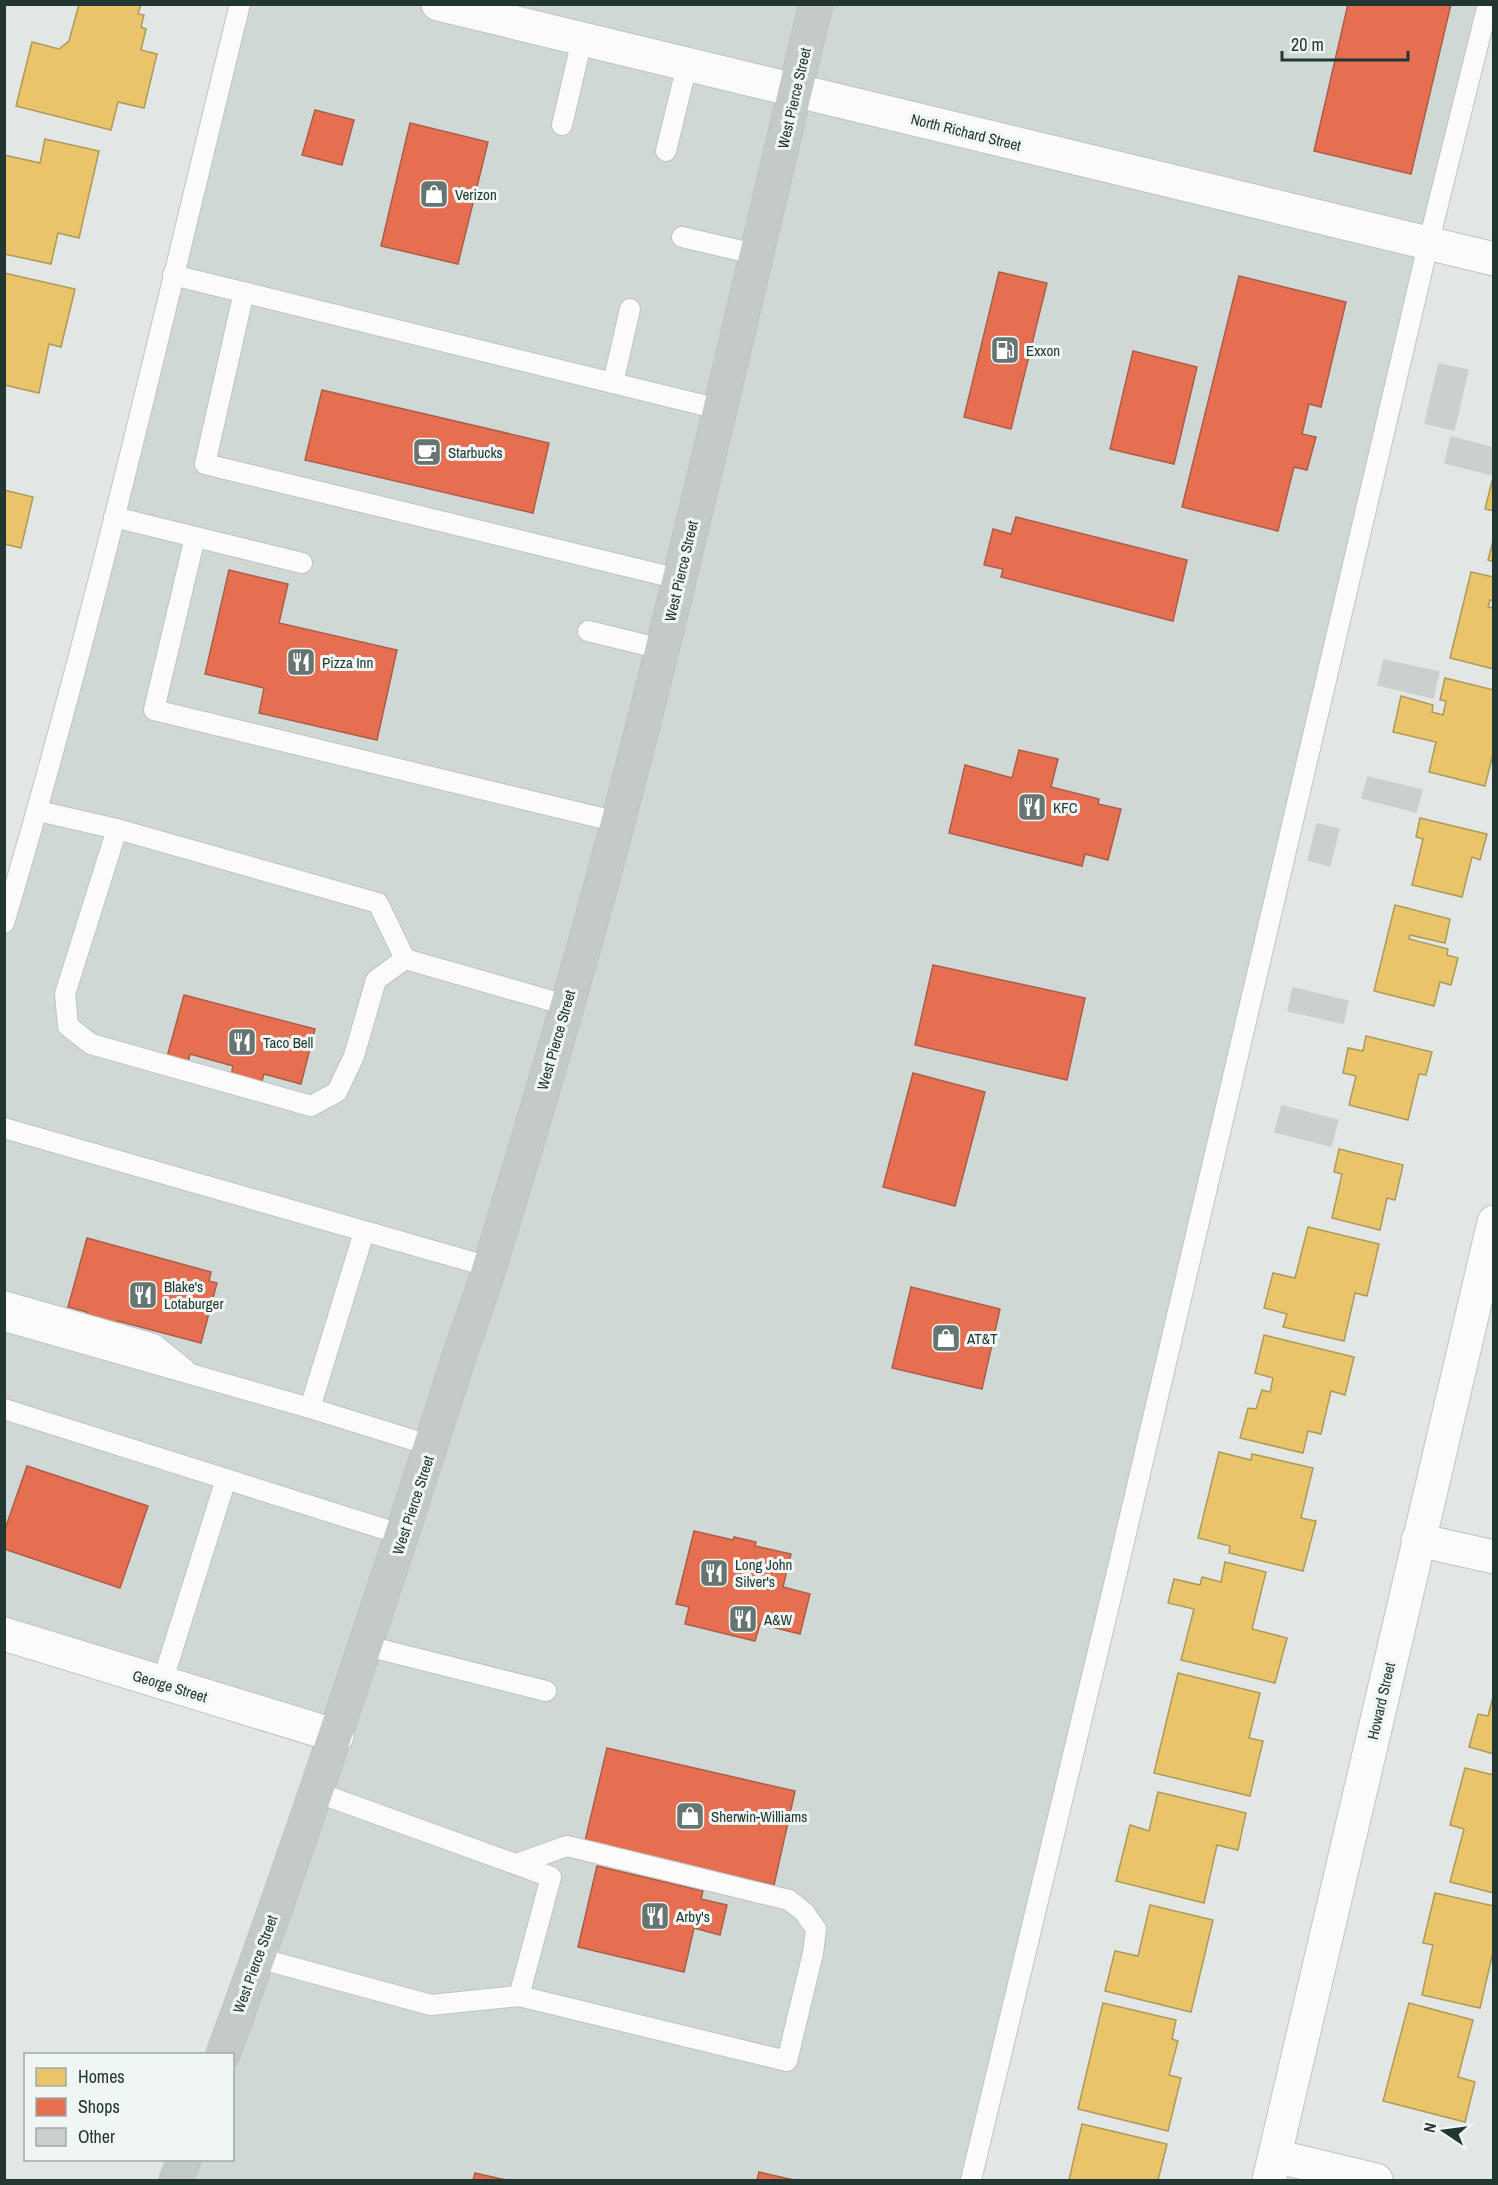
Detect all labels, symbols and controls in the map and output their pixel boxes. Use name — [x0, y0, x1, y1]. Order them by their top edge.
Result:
scale bar — [1282, 24, 1408, 62]
text: 20 m — [1291, 32, 1324, 57]
street label: West Pierce Street — [772, 45, 816, 151]
street label: North Richard Street — [909, 108, 1024, 156]
shop icon: Verizon — [418, 178, 450, 210]
place label: Verizon — [455, 184, 497, 205]
fuel station icon: Exxon — [989, 334, 1021, 366]
place label: Exxon — [1026, 340, 1060, 361]
cafe icon: Starbucks — [411, 436, 443, 468]
place label: Starbucks — [448, 442, 503, 463]
street label: West Pierce Street — [659, 518, 703, 624]
restaurant icon: Pizza Inn — [285, 646, 317, 678]
place label: Pizza Inn — [322, 652, 373, 673]
restaurant icon: KFC — [1016, 791, 1048, 823]
place label: KFC — [1053, 797, 1078, 818]
street label: West Pierce Street — [532, 987, 580, 1092]
restaurant icon: Taco Bell — [226, 1026, 258, 1058]
place label: Taco Bell — [263, 1032, 313, 1053]
place label: Blake's Lotaburger — [164, 1276, 224, 1314]
restaurant icon: Blake's Lotaburger — [127, 1279, 159, 1311]
shop icon: AT&T — [930, 1322, 962, 1354]
place label: AT&T — [966, 1328, 998, 1349]
street label: West Pierce Street — [387, 1452, 439, 1557]
place label: Long John Silver's — [735, 1554, 792, 1592]
restaurant icon: Long John Silver's — [698, 1557, 730, 1589]
restaurant icon: A&W — [727, 1603, 759, 1635]
place label: A&W — [763, 1609, 792, 1630]
street label: Howard Street — [1362, 1660, 1400, 1742]
street label: George Street — [130, 1665, 211, 1708]
shop icon: Sherwin-Williams — [674, 1800, 706, 1832]
place label: Sherwin-Williams — [711, 1806, 807, 1827]
restaurant icon: Arby's — [639, 1900, 671, 1932]
place label: Arby's — [675, 1906, 710, 1927]
street label: West Pierce Street — [228, 1911, 283, 2016]
legend — [24, 2053, 234, 2161]
text: Homes — [78, 2064, 125, 2089]
text: Shops — [78, 2094, 120, 2119]
north arrow — [1414, 2101, 1474, 2161]
text: N — [1418, 2121, 1441, 2135]
text: Other — [78, 2124, 115, 2149]

